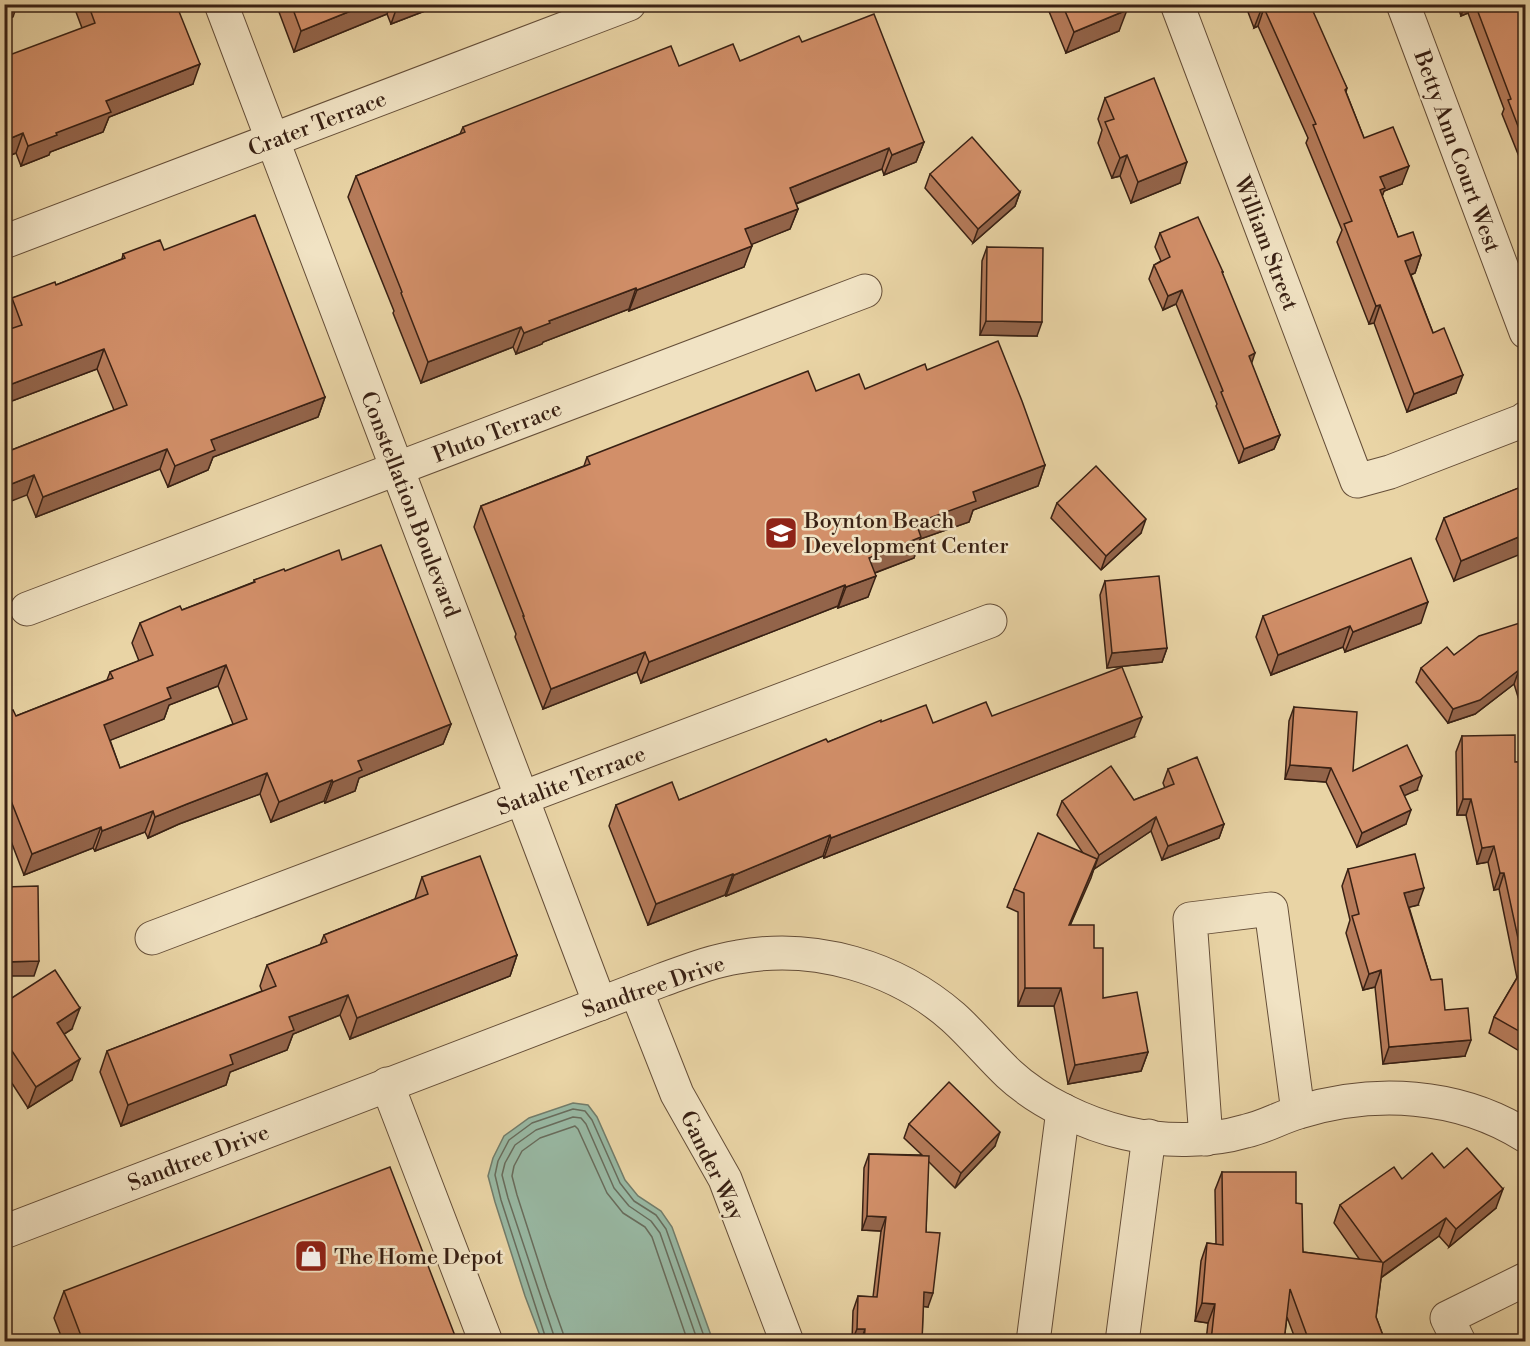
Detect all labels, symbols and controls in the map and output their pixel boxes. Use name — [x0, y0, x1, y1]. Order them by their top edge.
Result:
street label: Betty Ann Court West — [1407, 46, 1506, 256]
street label: Crater Terrace — [245, 86, 390, 163]
street label: William Street — [1227, 172, 1304, 315]
street label: Constellation Boulevard — [354, 388, 465, 622]
street label: Pluto Terrace — [429, 395, 566, 469]
place label: Boynton Beach Development Center — [803, 508, 1009, 560]
school or university icon: Boynton Beach Development Center — [763, 515, 799, 551]
street label: Satalite Terrace — [493, 741, 650, 822]
street label: Sandtree Drive — [579, 950, 728, 1024]
street label: Gander Way — [674, 1107, 750, 1225]
street label: Sandtree Drive — [124, 1119, 273, 1198]
shop icon: The Home Depot — [293, 1238, 329, 1274]
place label: The Home Depot — [334, 1244, 504, 1271]

